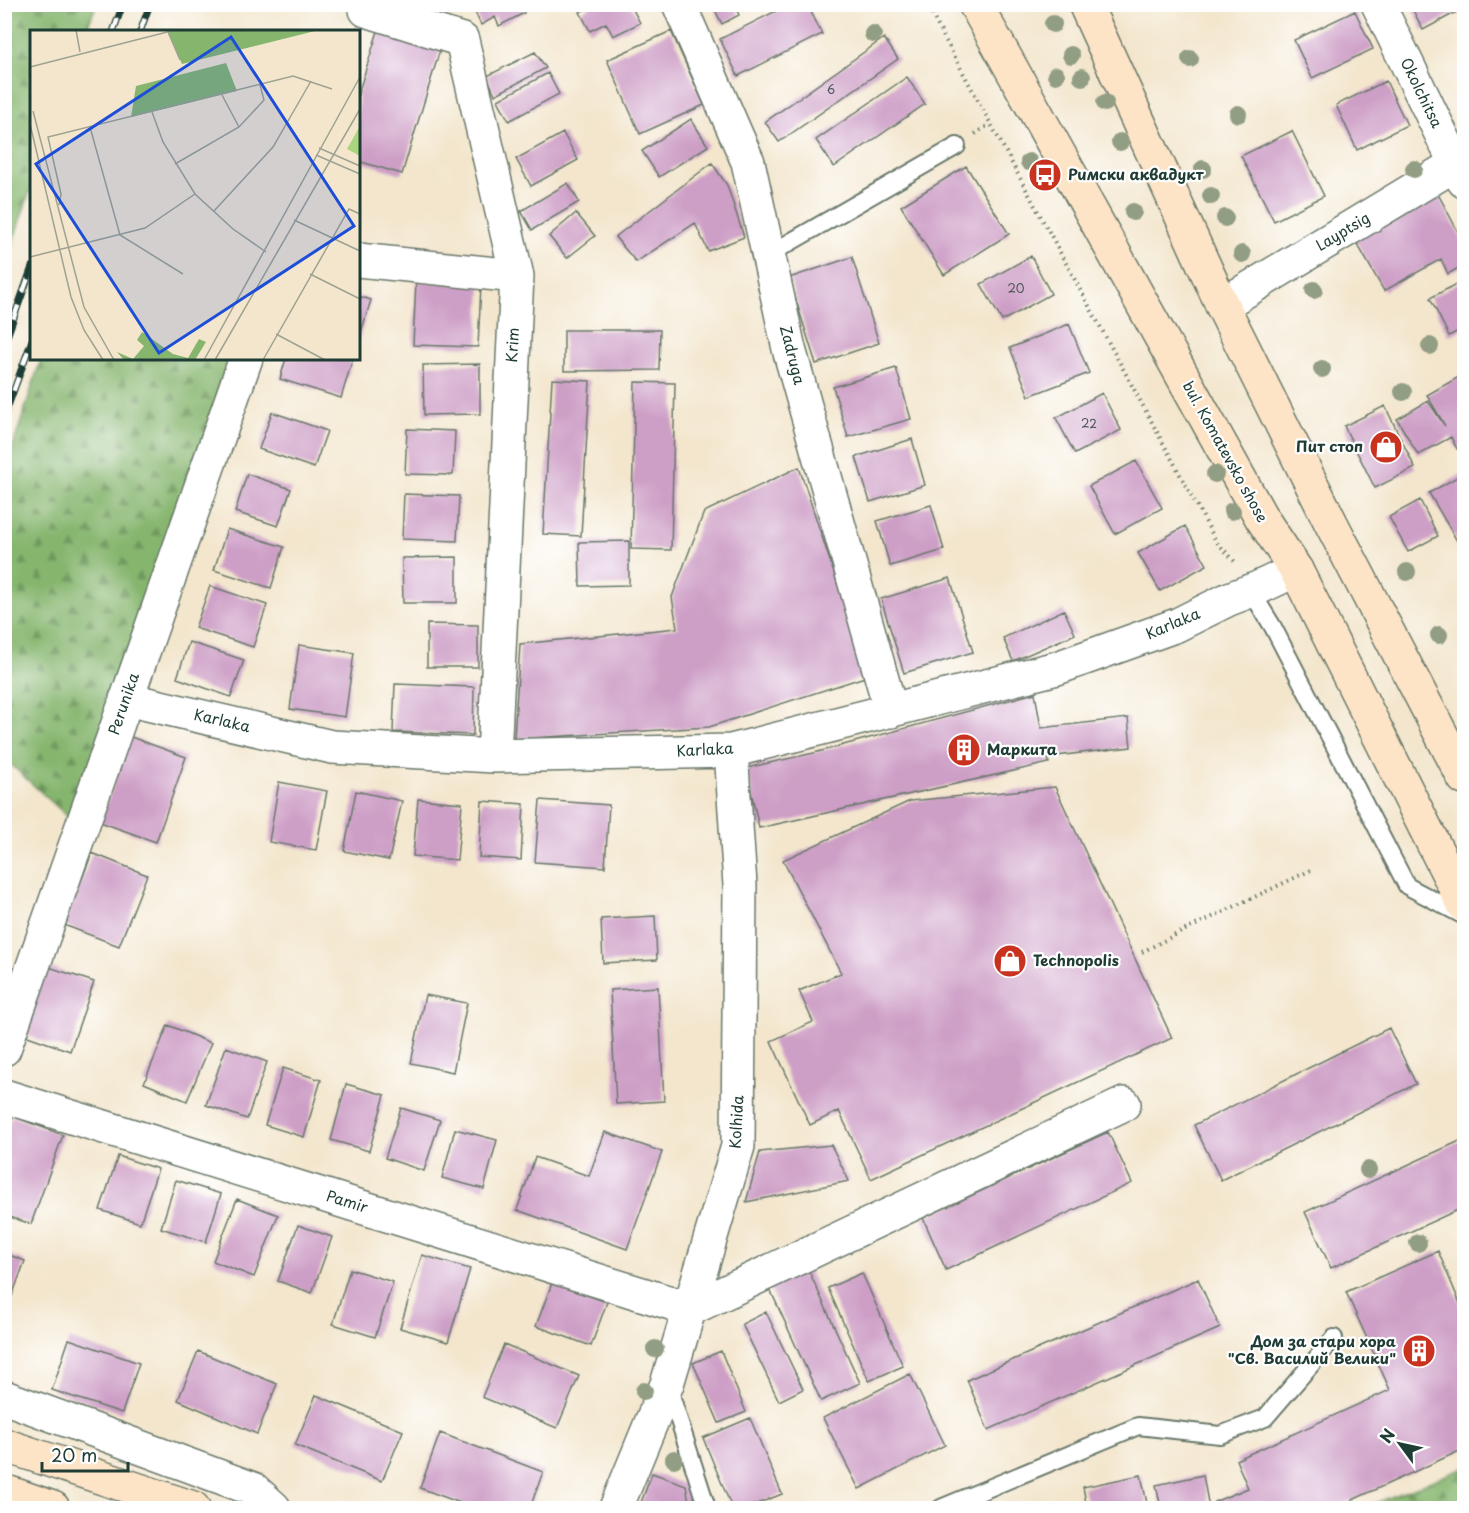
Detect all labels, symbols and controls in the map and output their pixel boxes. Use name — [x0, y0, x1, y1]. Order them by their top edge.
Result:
inset map — [30, 30, 360, 360]
street label: Okolchitsa — [1395, 53, 1450, 132]
house number: 6 — [827, 80, 835, 98]
bus stop icon: Римски аквадукт — [1027, 157, 1063, 193]
place label: Римски аквадукт — [1068, 162, 1205, 185]
street label: Layptsig — [1311, 206, 1374, 256]
house number: 20 — [1007, 279, 1025, 297]
street label: Zadruga — [775, 323, 812, 387]
street label: Krim — [499, 327, 524, 363]
street label: bul. Komatevsko shose — [1178, 377, 1275, 526]
house number: 22 — [1081, 414, 1097, 432]
shop icon: Пит стоп — [1368, 429, 1404, 465]
place label: Пит стоп — [1296, 434, 1363, 457]
street label: Karlaka — [1142, 601, 1204, 644]
street label: Perunika — [101, 669, 144, 738]
street label: Karlaka — [192, 702, 253, 737]
building icon: Маркита — [946, 732, 982, 768]
street label: Karlaka — [676, 735, 735, 761]
place label: Маркита — [987, 737, 1058, 760]
shop icon: Technopolis — [992, 943, 1028, 979]
place label: Technopolis — [1033, 948, 1119, 971]
street label: Kolhida — [723, 1094, 748, 1149]
street label: Pamir — [324, 1183, 371, 1218]
place label: Дом за стари хора "Св. Василий Велики" — [1228, 1329, 1396, 1369]
building icon: Дом за стари хора "Св. Василий Велики" — [1401, 1333, 1437, 1369]
north arrow — [1370, 1414, 1430, 1474]
text: N — [1373, 1423, 1400, 1447]
scale bar — [42, 1435, 128, 1473]
text: 20 m — [51, 1441, 97, 1468]

